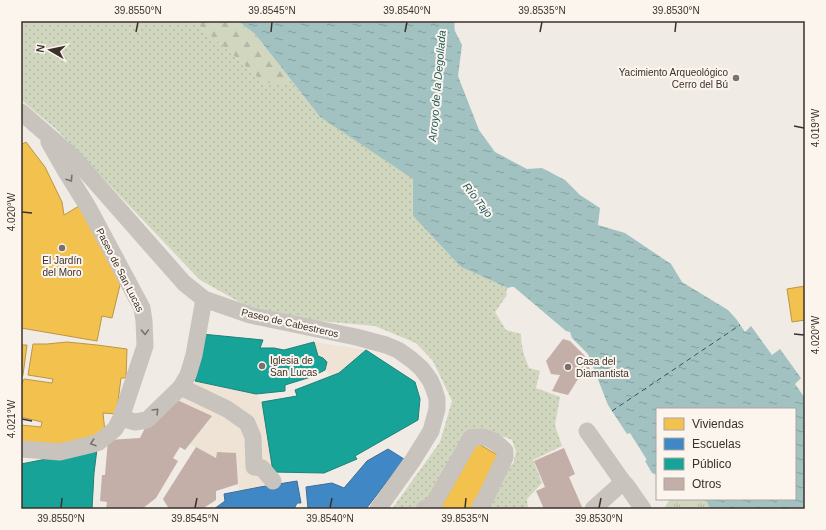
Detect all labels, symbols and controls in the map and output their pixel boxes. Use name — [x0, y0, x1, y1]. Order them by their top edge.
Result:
text: 39.8550°N — [114, 5, 162, 16]
text: 39.8545°N — [248, 5, 296, 16]
text: 39.8540°N — [383, 5, 431, 16]
text: 39.8535°N — [518, 5, 566, 16]
text: 39.8530°N — [652, 5, 700, 16]
north arrow — [30, 30, 70, 70]
water label: Arroyo de la Degollada — [426, 30, 448, 143]
text: N — [34, 44, 47, 53]
place label: Yacimiento Arqueológico Cerro del Bú — [619, 67, 728, 90]
marker: Yacimiento Arqueológico Cerro del Bú — [731, 73, 741, 83]
text: 4.019°W — [810, 108, 821, 147]
one-way arrow — [65, 175, 73, 182]
water label: Río Tajo — [461, 180, 495, 220]
text: 4.020°W — [6, 192, 17, 231]
street label: Paseo de San Lucas — [94, 226, 146, 314]
marker: El Jardín del Moro — [57, 243, 67, 253]
place label: El Jardín del Moro — [42, 255, 82, 278]
street label: Paseo de Cabestreros — [240, 306, 340, 340]
text: 4.020°W — [810, 315, 821, 354]
one-way arrow — [141, 329, 149, 335]
place label: Iglesia de San Lucas — [270, 355, 317, 378]
place label: Casa del Diamantista — [576, 356, 629, 379]
marker: Iglesia de San Lucas — [257, 361, 267, 371]
marker: Casa del Diamantista — [563, 362, 573, 372]
text: 4.021°W — [6, 399, 17, 438]
one-way arrow — [151, 408, 159, 416]
legend — [656, 408, 796, 500]
text: Viviendas — [692, 417, 744, 431]
text: Escuelas — [692, 437, 741, 451]
one-way arrow — [90, 439, 97, 447]
text: Público — [692, 457, 732, 471]
text: Otros — [692, 477, 721, 491]
text: 39.8550°N — [37, 513, 85, 524]
text: 39.8545°N — [171, 513, 219, 524]
text: 39.8540°N — [306, 513, 354, 524]
text: 39.8535°N — [441, 513, 489, 524]
text: 39.8530°N — [575, 513, 623, 524]

